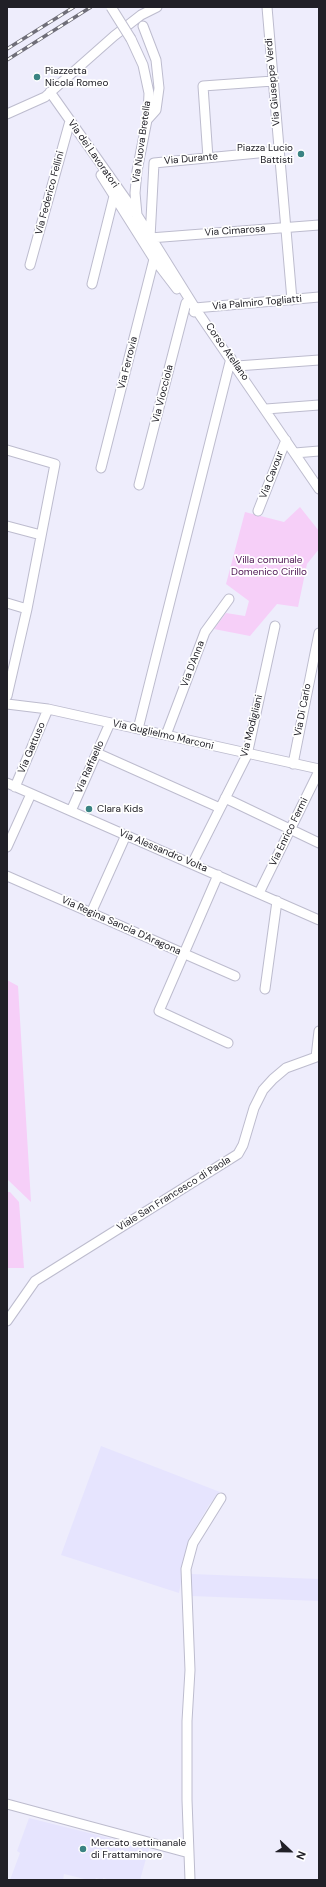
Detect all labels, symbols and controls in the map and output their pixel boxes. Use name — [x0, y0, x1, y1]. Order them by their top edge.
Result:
street label: Via Giuseppe Verdi — [263, 37, 283, 127]
place label: Piazzetta Nicola Romeo — [45, 65, 108, 88]
marker: Piazzetta Nicola Romeo — [32, 72, 42, 82]
street label: Via Nuova Bretella — [130, 100, 154, 184]
street label: Via dei Lavoratori — [65, 118, 121, 190]
place label: Piazza Lucio Battisti — [237, 142, 293, 166]
marker: Piazza Lucio Battisti — [296, 149, 306, 159]
street label: Via Federico Fellini — [33, 150, 67, 236]
street label: Via Durante — [164, 151, 218, 167]
street label: Via Cimarosa — [204, 223, 266, 239]
street label: Via Palmiro Togliatti — [212, 293, 302, 313]
street label: Corso Atellano — [203, 321, 251, 383]
street label: Via Ferrovia — [116, 335, 140, 391]
street label: Via Viocciola — [150, 364, 176, 424]
street label: Via Cavour — [257, 450, 287, 500]
park label: Villa comunale Domenico Cirillo — [231, 554, 307, 578]
street label: Via D'Anna — [179, 639, 207, 689]
street label: Via Di Carlo — [292, 683, 314, 737]
street label: Via Modigliani — [238, 694, 266, 758]
street label: Via Guglielmo Marconi — [111, 718, 215, 752]
street label: Via Gattuso — [16, 721, 48, 775]
street label: Via Raffaello — [73, 739, 107, 795]
street label: Via Enrico Fermi — [267, 796, 311, 868]
place label: Clara Kids — [97, 803, 143, 815]
marker: Clara Kids — [84, 804, 94, 814]
street label: Via Alessandro Volta — [117, 827, 209, 875]
street label: Via Regina Sancia D'Aragona — [59, 894, 183, 958]
street label: Viale San Francesco di Paola — [115, 1154, 233, 1234]
north arrow — [270, 1831, 310, 1871]
place label: Mercato settimanale di Frattaminore — [91, 1837, 186, 1860]
marker: Mercato settimanale di Frattaminore — [78, 1844, 88, 1854]
text: N — [293, 1849, 309, 1862]

